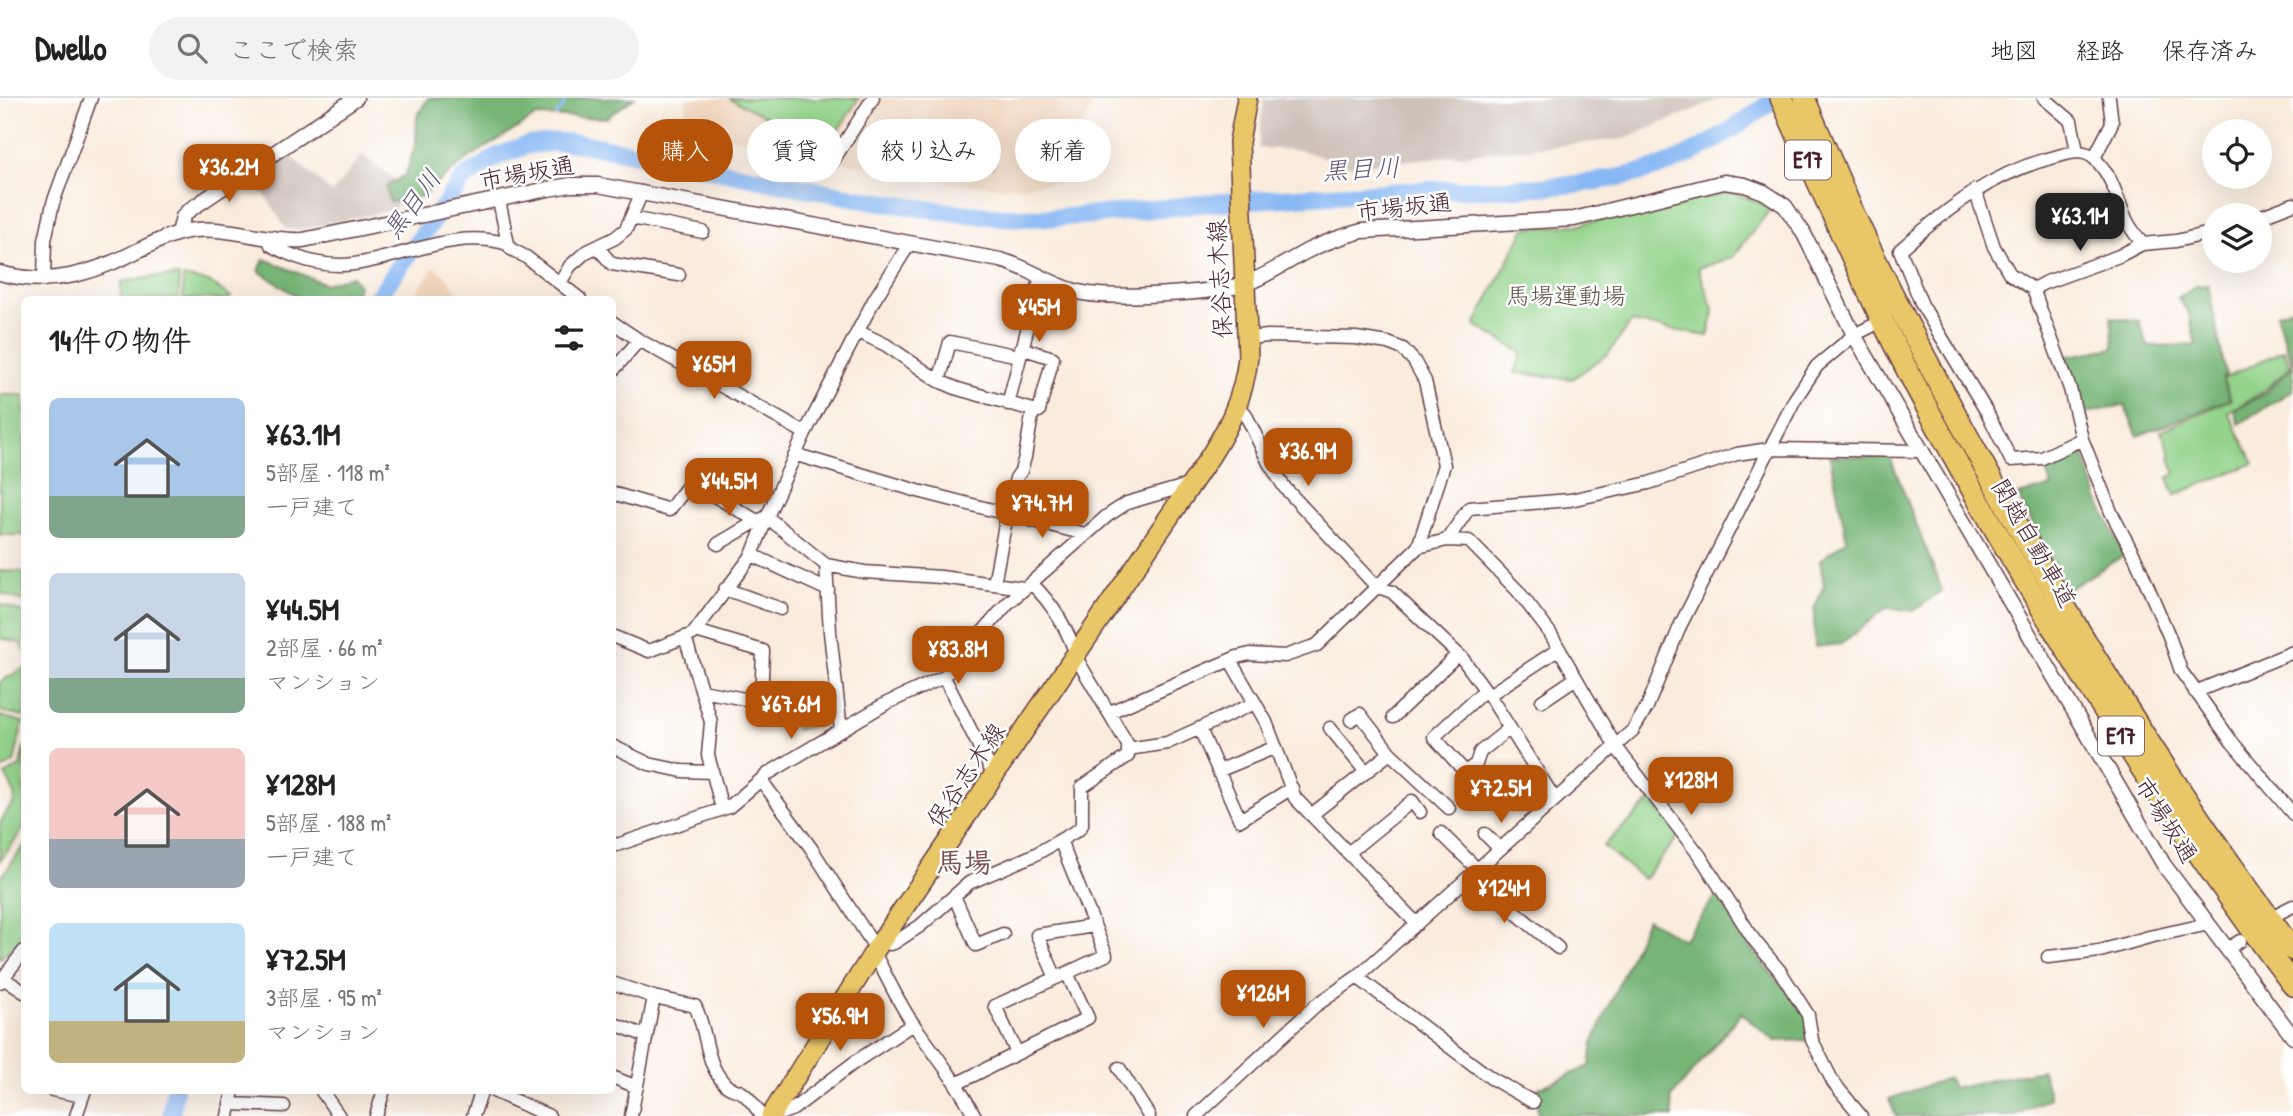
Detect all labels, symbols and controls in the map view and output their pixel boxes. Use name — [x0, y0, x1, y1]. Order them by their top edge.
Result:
search box — [149, 17, 639, 80]
text: Dwello — [35, 26, 107, 70]
icon: search — [173, 29, 211, 67]
text: ここで検索 — [229, 32, 359, 67]
text: 地図 — [1990, 34, 2038, 66]
text: 経路 — [2076, 34, 2124, 66]
text: 保存済み — [2162, 34, 2258, 66]
chip: 購入 — [637, 119, 733, 182]
chip: 賃貸 — [747, 119, 843, 182]
chip: 絞り込み — [857, 119, 1001, 182]
chip: 新着 — [1015, 119, 1111, 182]
map controls — [2202, 119, 2272, 273]
button: locate — [2202, 119, 2272, 189]
road number: E17 — [1785, 141, 1831, 180]
pin: ¥36.2M — [172, 144, 286, 204]
street label: 市場坂通 — [477, 148, 577, 196]
water label: 黒目川 — [1321, 149, 1401, 188]
text: ¥36.2M — [199, 151, 259, 182]
water label: 黒目川 — [375, 162, 449, 246]
street label: 市場坂通 — [1354, 185, 1453, 227]
pin: ¥63.1M — [2023, 194, 2137, 253]
text: ¥63.1M — [2051, 200, 2109, 231]
button: layers — [2202, 203, 2272, 273]
street label: 保谷志木線 — [1200, 218, 1238, 340]
park label: 馬場運動場 — [1506, 279, 1626, 311]
pin: ¥45M — [998, 285, 1080, 344]
text: ¥45M — [1018, 291, 1060, 322]
icon: filters — [550, 319, 588, 357]
text: 14件の物件 — [49, 320, 191, 360]
pin: ¥65M — [673, 342, 755, 401]
text: ¥65M — [692, 348, 736, 379]
text: ¥63.1M — [266, 414, 341, 454]
icon: home — [105, 426, 189, 510]
pin: ¥36.9M — [1251, 428, 1365, 488]
text: ¥36.9M — [1279, 435, 1337, 466]
text: 5部屋 · 118 m² — [266, 457, 390, 488]
pin: ¥44.5M — [672, 458, 786, 518]
text: ¥44.5M — [701, 465, 757, 496]
street label: 関越自動車道 — [1985, 472, 2085, 613]
pin: ¥74.7M — [985, 480, 1099, 540]
text: ¥74.7M — [1012, 487, 1072, 518]
text: 一戸建て — [266, 491, 358, 522]
text: ¥44.5M — [266, 589, 339, 629]
icon: home — [105, 601, 189, 685]
pin: ¥83.8M — [901, 626, 1015, 686]
text: 2部屋 · 66 m² — [266, 632, 383, 663]
text: ¥83.8M — [928, 633, 988, 664]
text: マンション — [266, 666, 380, 697]
pin: ¥67.6M — [734, 682, 848, 741]
text: ¥67.6M — [761, 688, 821, 719]
street label: 保谷志木線 — [918, 716, 1012, 833]
road number: E17 — [2098, 716, 2144, 756]
pin: ¥128M — [1642, 758, 1740, 817]
text: ¥128M — [266, 764, 336, 804]
text: ¥128M — [1664, 764, 1718, 795]
pin: ¥72.5M — [1444, 766, 1558, 825]
street label: 市場坂通 — [2128, 770, 2206, 869]
text: ¥72.5M — [1470, 772, 1532, 803]
icon: home — [105, 776, 189, 860]
text: 5部屋 · 188 m² — [266, 807, 391, 838]
text: 一戸建て — [266, 841, 358, 872]
district label: 馬場 — [936, 843, 992, 881]
pin: ¥124M — [1455, 866, 1553, 925]
text: ¥124M — [1478, 872, 1530, 903]
text: ¥72.5M — [266, 939, 346, 979]
icon: home — [105, 951, 189, 1035]
pin: ¥126M — [1214, 970, 1312, 1030]
text: ¥126M — [1237, 977, 1289, 1008]
text: 3部屋 · 95 m² — [266, 982, 382, 1013]
pin: ¥56.9M — [783, 993, 897, 1053]
text: ¥56.9M — [812, 1000, 868, 1031]
text: マンション — [266, 1016, 380, 1047]

